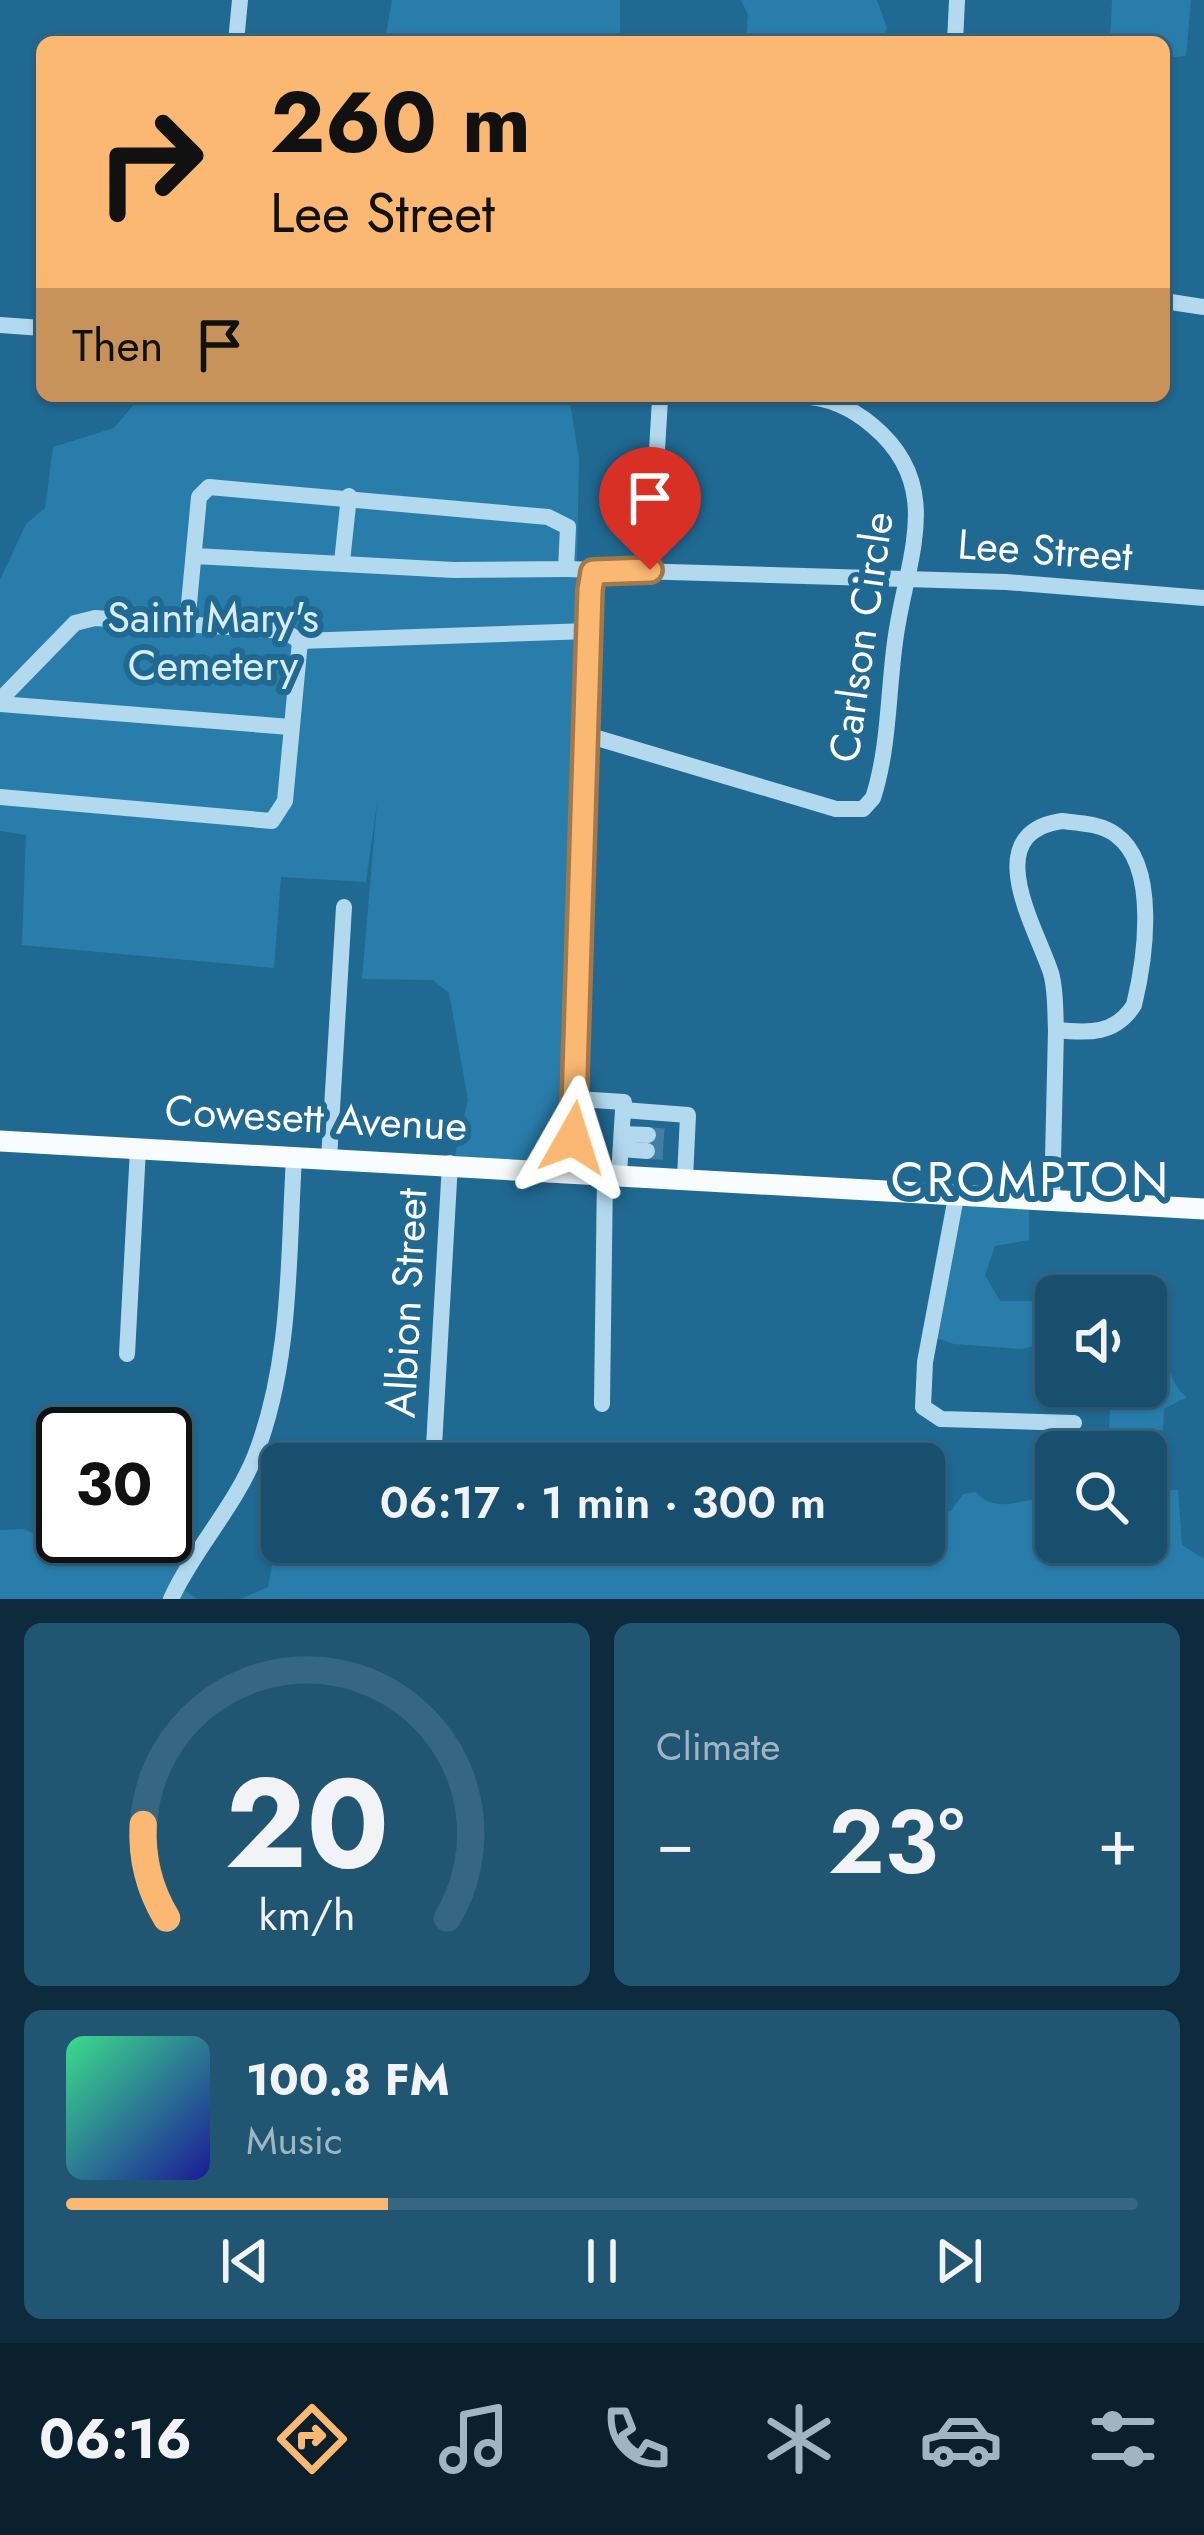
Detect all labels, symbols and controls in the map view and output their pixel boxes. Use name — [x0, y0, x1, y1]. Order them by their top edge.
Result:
text: 260 m — [270, 62, 531, 184]
icon: right — [72, 84, 228, 240]
text: Lee Street — [270, 174, 495, 252]
icon: arrive — [187, 312, 253, 378]
text: Then — [72, 313, 163, 378]
pin — [599, 447, 701, 570]
icon: arrive — [617, 465, 683, 531]
street label: Carlson Circle — [813, 508, 909, 766]
street label: Lee Street — [956, 513, 1134, 587]
park label: Saint Mary's Cemetery — [107, 587, 319, 696]
position arrow — [510, 1075, 636, 1201]
street label: Cowesett Avenue — [163, 1080, 469, 1156]
district label: CROMPTON — [891, 1145, 1171, 1214]
street label: Albion Street — [370, 1187, 442, 1419]
map controls — [1035, 1275, 1167, 1563]
button: sound — [1035, 1275, 1167, 1407]
speed limit sign: 30 — [36, 1407, 192, 1563]
button: search — [1035, 1431, 1167, 1563]
text: 06:17 · 1 min · 300 m — [380, 1470, 826, 1535]
text: Climate — [656, 1718, 780, 1775]
text: 20 — [225, 1733, 389, 1914]
text: 23° — [828, 1777, 964, 1907]
text: − — [656, 1794, 695, 1890]
text: + — [1097, 1794, 1138, 1890]
text: km/h — [259, 1883, 355, 1945]
text: 100.8 FM — [246, 2047, 450, 2112]
text: Music — [246, 2112, 343, 2169]
icon: previous — [212, 2228, 278, 2294]
icon: pause — [569, 2228, 635, 2294]
icon: next — [926, 2228, 992, 2294]
icon: directions — [270, 2397, 354, 2481]
icon: music — [432, 2397, 516, 2481]
icon: phone — [594, 2397, 678, 2481]
icon: climate — [757, 2397, 841, 2481]
icon: car — [919, 2397, 1003, 2481]
icon: filters — [1081, 2397, 1165, 2481]
text: 06:16 — [39, 2400, 192, 2478]

